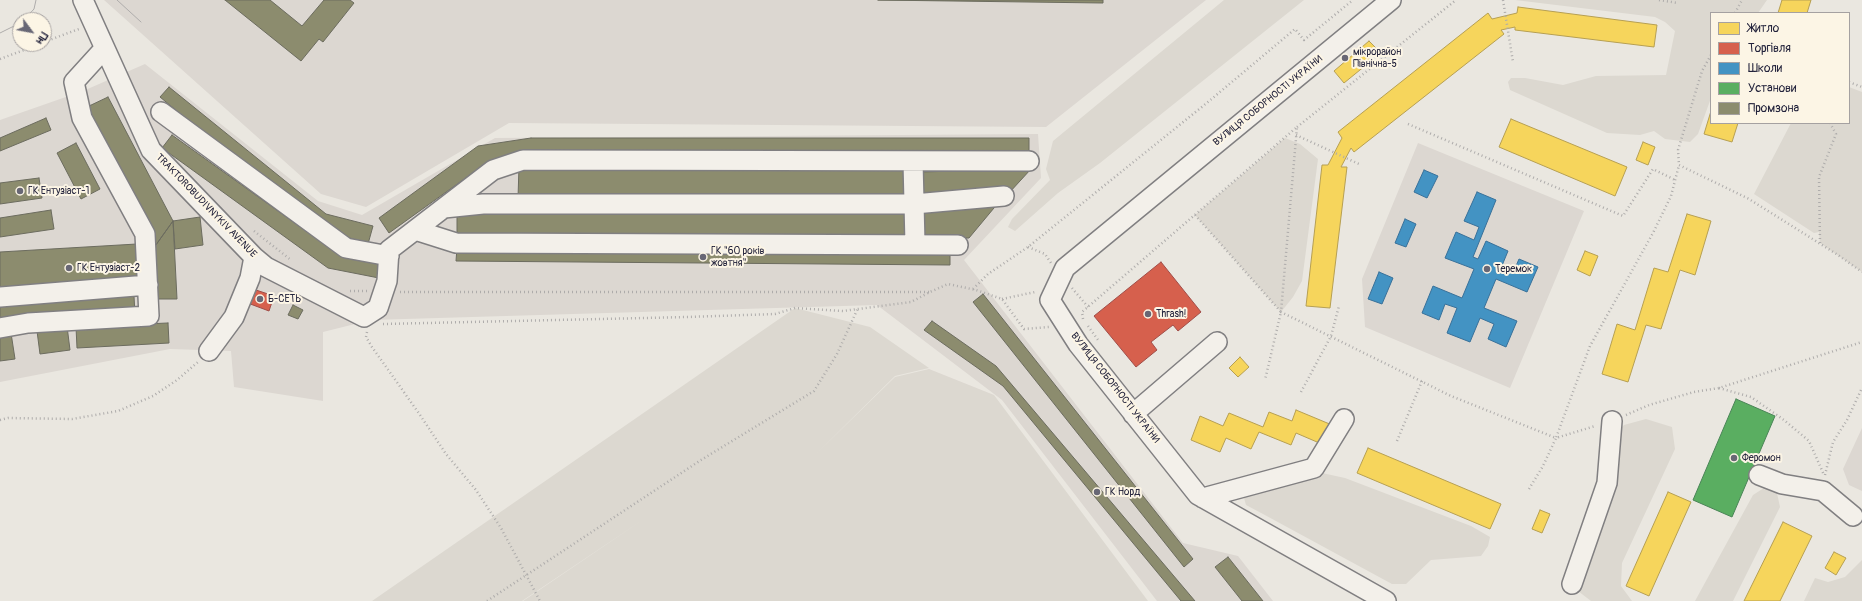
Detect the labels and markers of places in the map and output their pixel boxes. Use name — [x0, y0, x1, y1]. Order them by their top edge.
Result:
place label: мікрорайон Північна-5 — [1353, 46, 1401, 70]
marker: мікрорайон Північна-5 — [1340, 53, 1350, 63]
place label: ГК Ентузіаст-1 — [28, 185, 89, 197]
marker: ГК Ентузіаст-1 — [15, 186, 25, 196]
place label: ГК "60 років жовтня" — [711, 245, 765, 268]
marker: ГК "60 років жовтня" — [698, 252, 708, 262]
place label: ГК Ентузіаст-2 — [77, 262, 140, 274]
marker: ГК Ентузіаст-2 — [64, 263, 74, 273]
place label: Теремок — [1495, 263, 1532, 275]
marker: Теремок — [1482, 264, 1492, 274]
place label: Б-СЕТЬ — [268, 293, 301, 305]
marker: Б-СЕТЬ — [255, 294, 265, 304]
place label: Thrash! — [1156, 308, 1186, 320]
marker: Thrash! — [1143, 309, 1153, 319]
place label: Феромон — [1742, 452, 1781, 464]
marker: Феромон — [1729, 453, 1739, 463]
place label: ГК Норд — [1105, 486, 1140, 498]
marker: ГК Норд — [1092, 487, 1102, 497]

